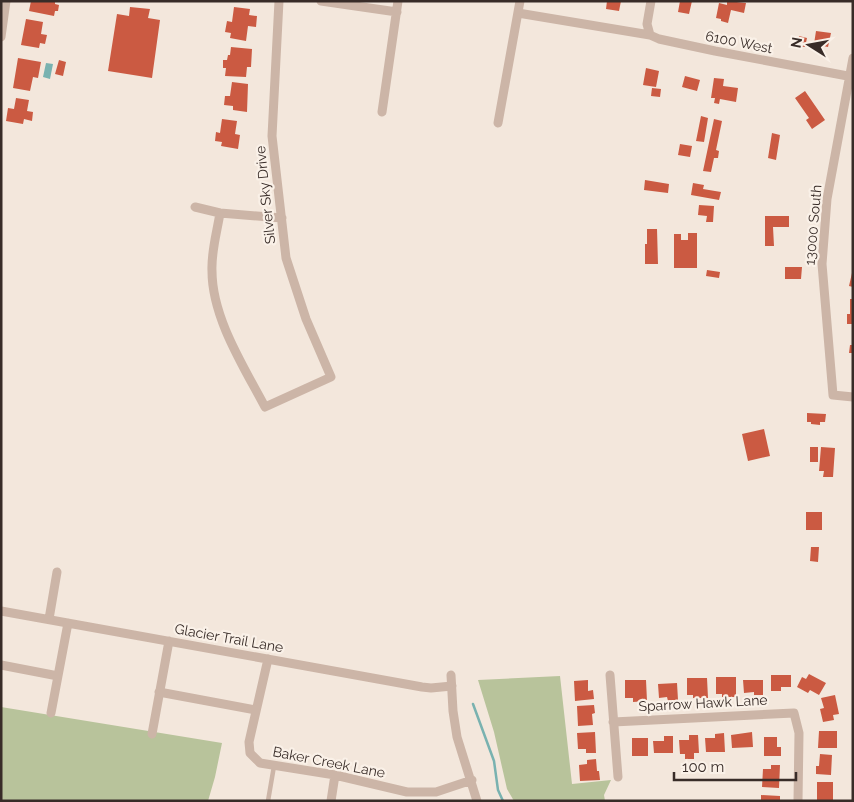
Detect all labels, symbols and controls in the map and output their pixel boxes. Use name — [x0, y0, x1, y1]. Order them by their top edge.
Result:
north arrow — [784, 20, 834, 70]
street label: 6100 West — [704, 28, 774, 56]
text: N — [787, 36, 805, 49]
street label: Silver Sky Drive — [252, 145, 278, 245]
street label: 13000 South — [802, 184, 824, 266]
street label: Glacier Trail Lane — [173, 621, 285, 655]
street label: Sparrow Hawk Lane — [638, 692, 768, 714]
street label: Baker Creek Lane — [271, 743, 387, 781]
scale bar — [674, 750, 796, 782]
text: 100 m — [682, 758, 724, 776]

